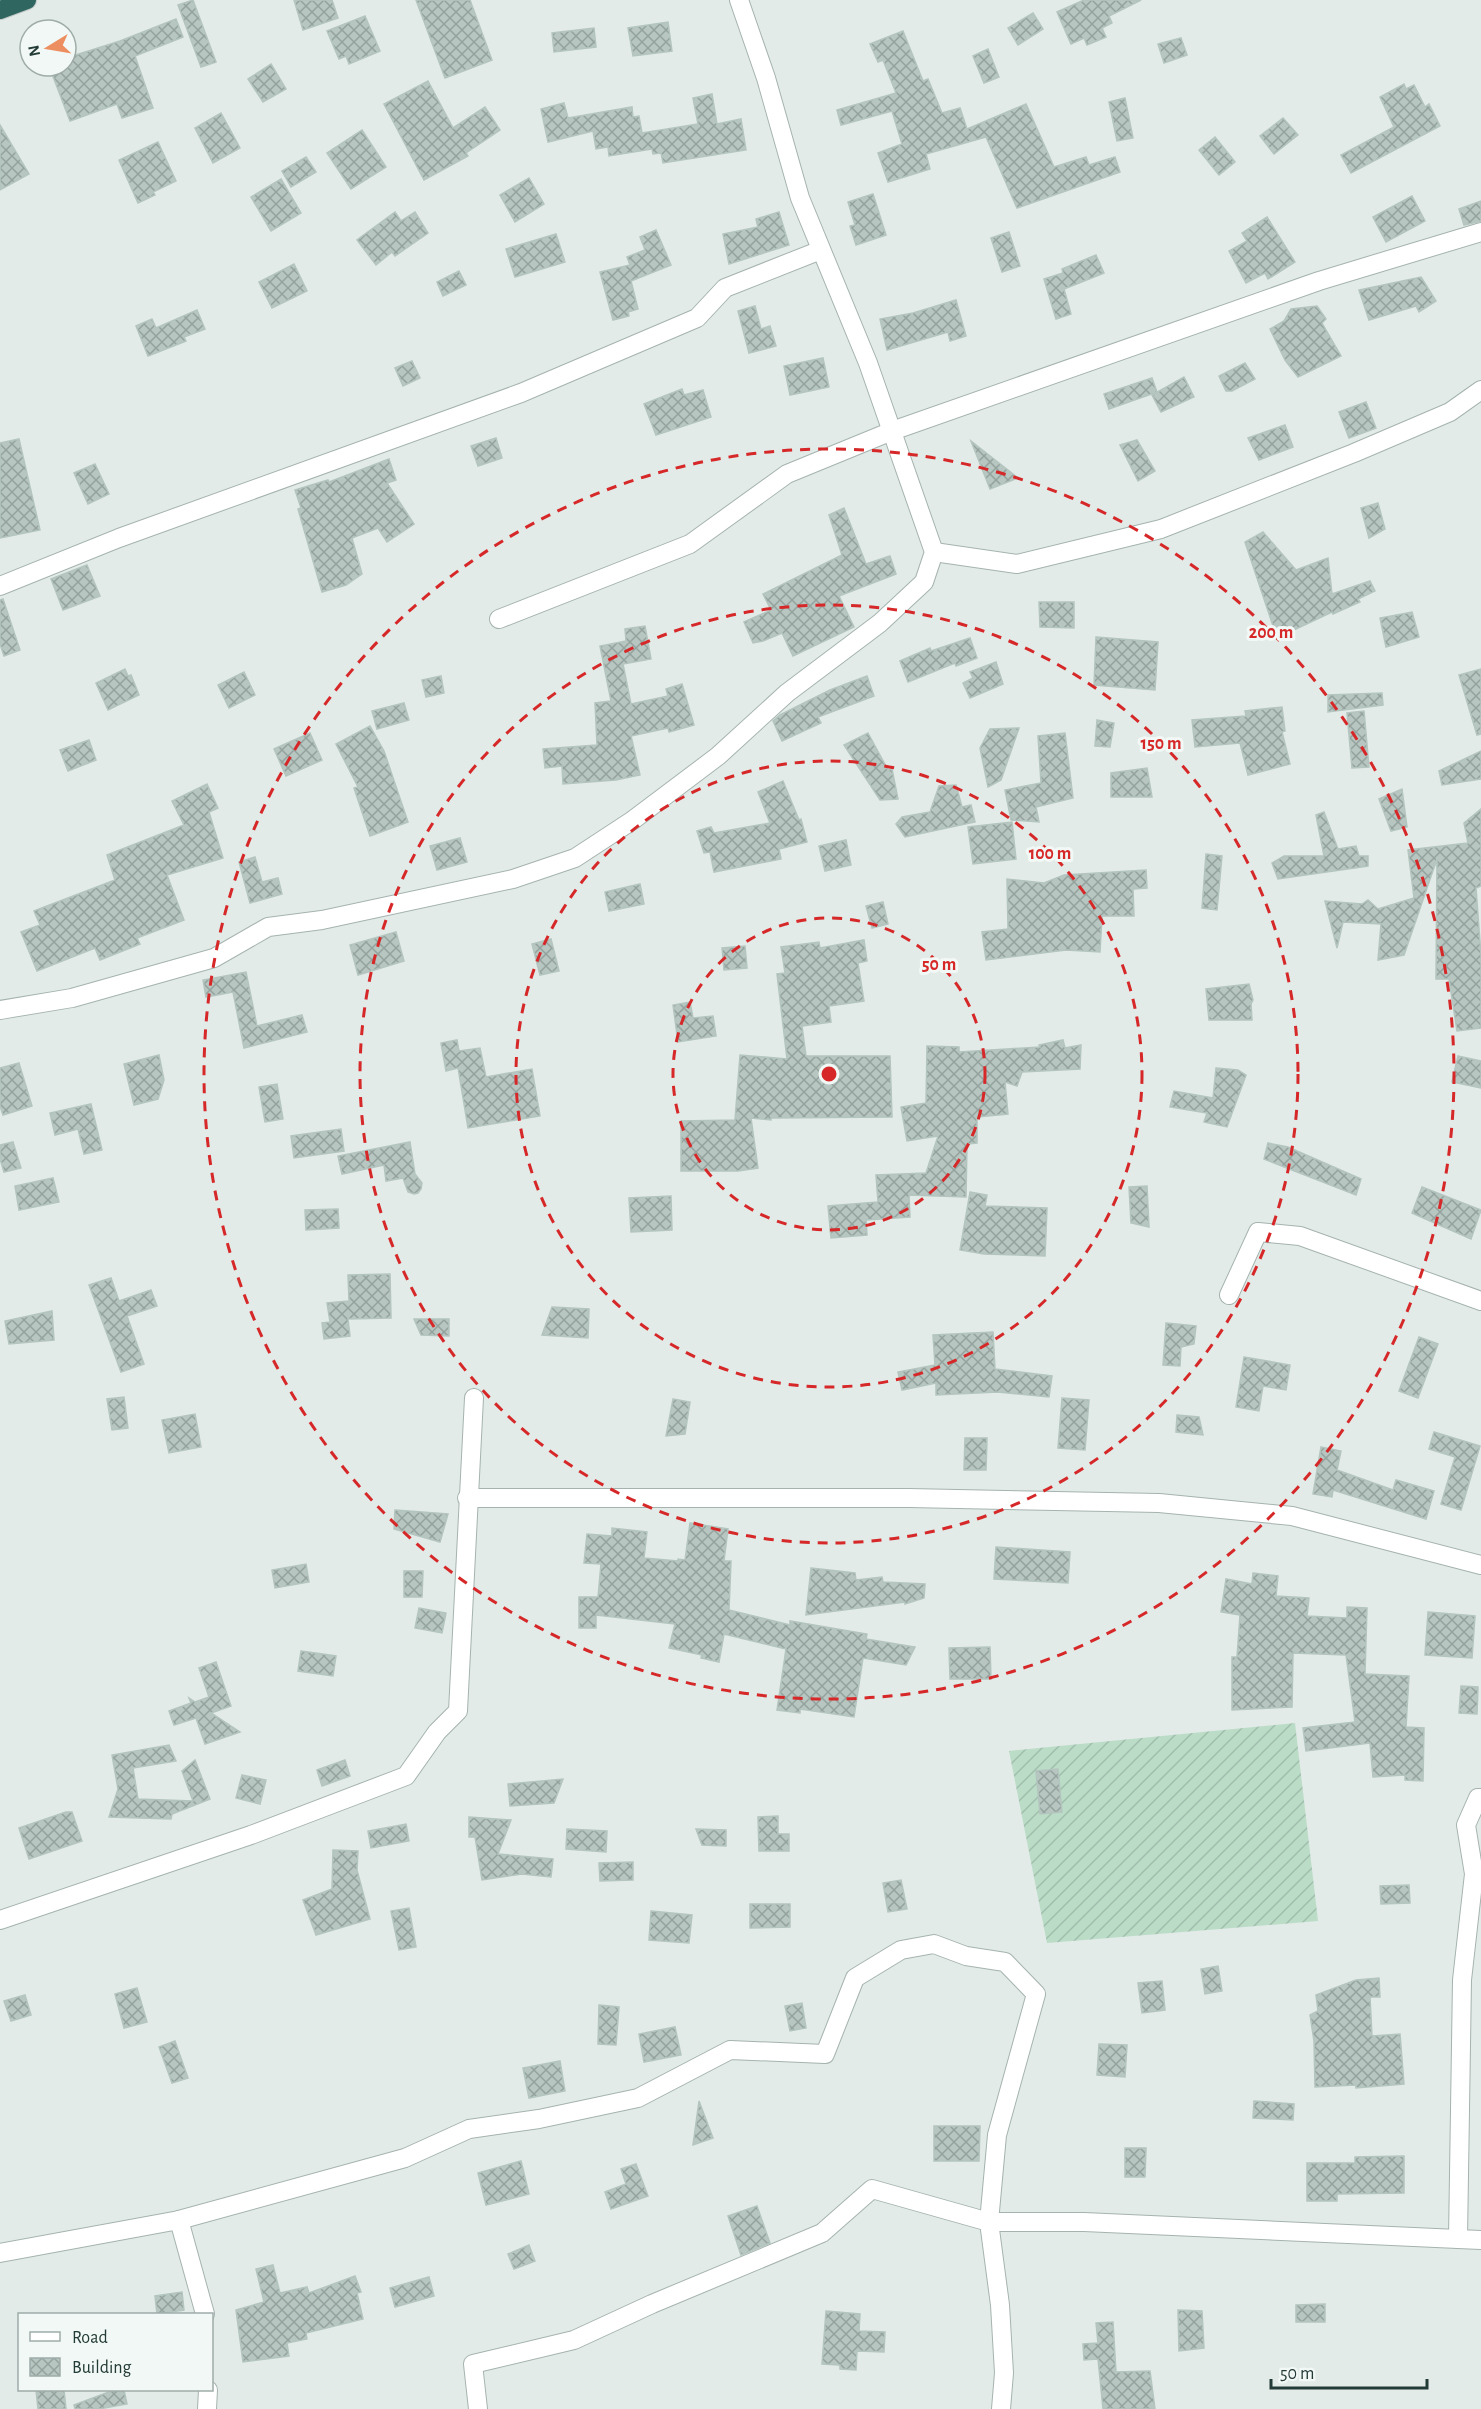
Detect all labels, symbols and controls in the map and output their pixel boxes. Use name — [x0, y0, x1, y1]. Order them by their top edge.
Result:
north arrow — [18, 18, 78, 78]
text: N — [25, 44, 43, 58]
text: 200 m — [1249, 624, 1293, 642]
text: 150 m — [1141, 735, 1181, 753]
text: 100 m — [1029, 845, 1071, 863]
text: 50 m — [922, 956, 956, 974]
centre of rings — [819, 1064, 839, 1084]
legend — [18, 2313, 213, 2391]
text: Road — [72, 2329, 108, 2347]
scale bar — [1271, 2352, 1427, 2390]
text: Building — [72, 2359, 132, 2377]
text: 50 m — [1280, 2365, 1314, 2383]

